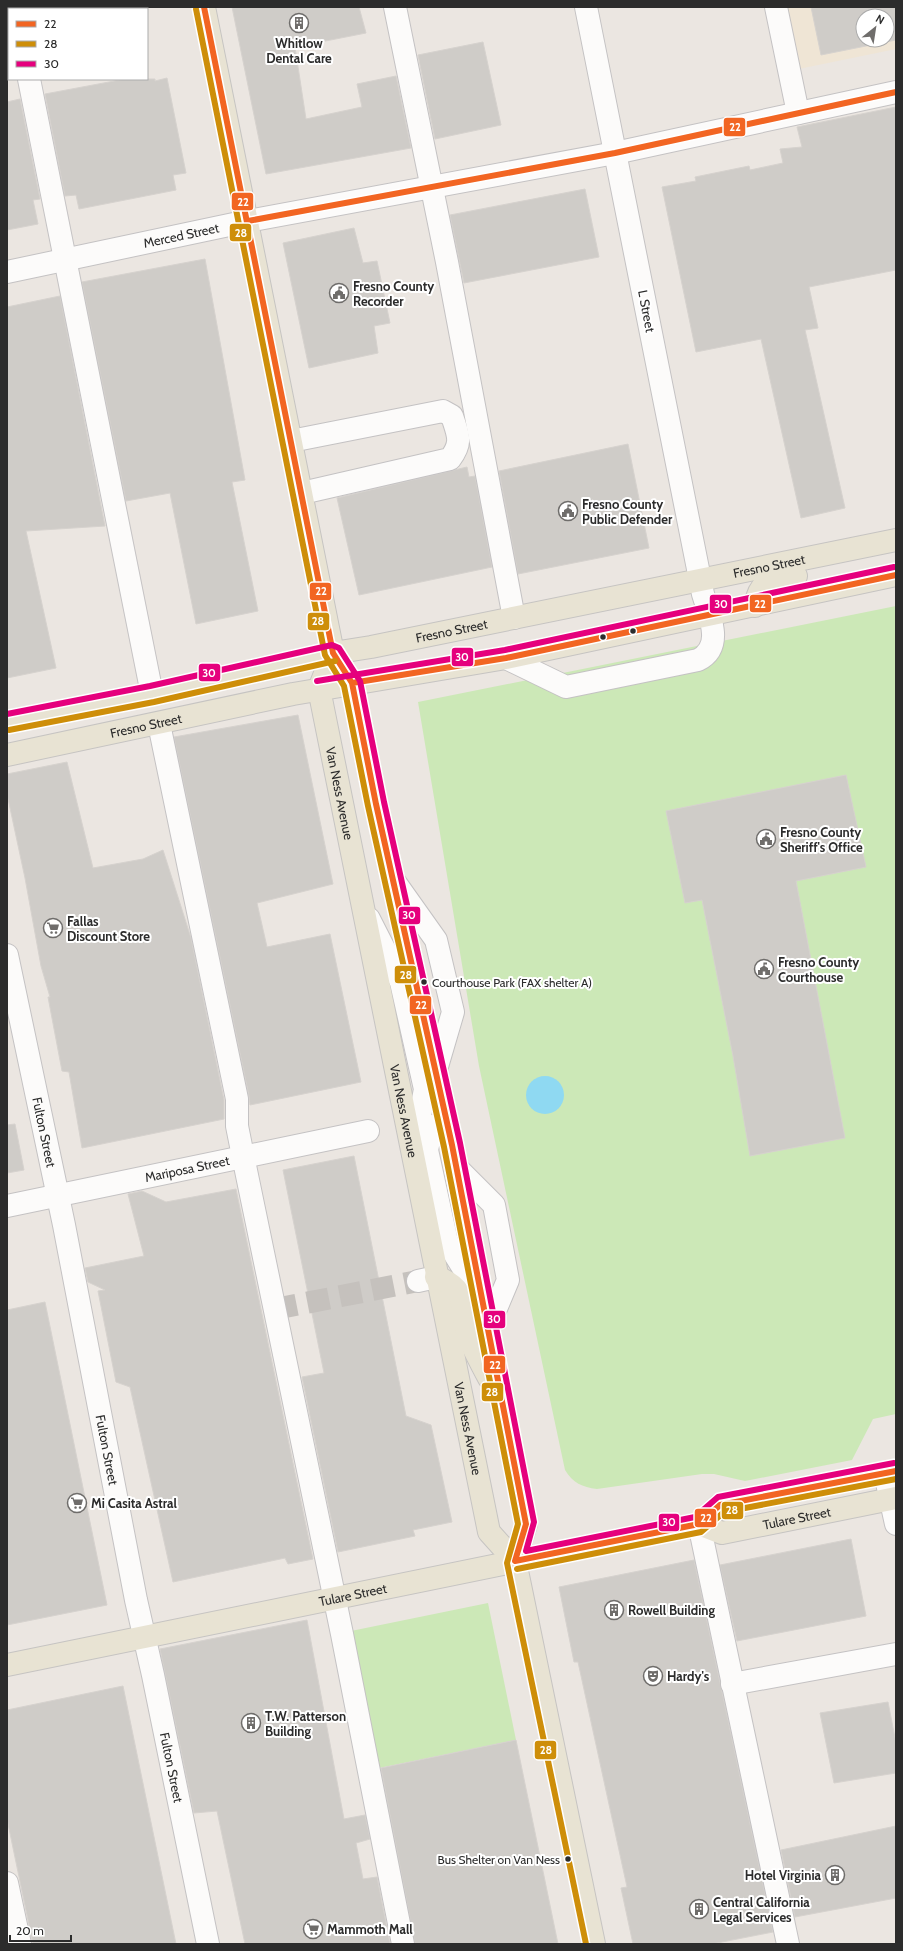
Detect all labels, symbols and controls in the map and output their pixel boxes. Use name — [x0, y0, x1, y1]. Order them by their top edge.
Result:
legend — [8, 8, 148, 80]
north arrow — [855, 8, 895, 48]
text: N — [873, 11, 887, 27]
building icon: Whitlow Dental Care — [288, 12, 310, 34]
text: 22 — [44, 16, 57, 31]
place label: Whitlow Dental Care — [266, 35, 332, 66]
text: 28 — [44, 36, 58, 51]
text: 30 — [44, 56, 59, 71]
line badge: 22 — [723, 117, 746, 137]
text: 22 — [729, 120, 741, 134]
line badge: 22 — [231, 192, 254, 211]
text: 22 — [237, 195, 249, 209]
street label: Merced Street — [142, 219, 221, 251]
line badge: 28 — [229, 223, 252, 242]
text: 28 — [235, 226, 248, 240]
place label: Fresno County Recorder — [353, 278, 434, 309]
public building icon: Fresno County Recorder — [328, 282, 350, 304]
street label: L Street — [635, 288, 659, 334]
place label: Fresno County Public Defender — [582, 496, 673, 527]
public building icon: Fresno County Public Defender — [557, 500, 579, 522]
street label: Fresno Street — [732, 551, 807, 581]
line badge: 22 — [309, 582, 332, 601]
text: 22 — [315, 584, 327, 598]
line badge: 30 — [709, 594, 732, 614]
line badge: 22 — [749, 594, 772, 613]
text: 30 — [714, 597, 728, 611]
text: 22 — [754, 597, 766, 611]
line badge: 28 — [307, 612, 330, 631]
text: 28 — [312, 614, 325, 628]
street label: Fresno Street — [414, 615, 490, 646]
unlabelled marker — [628, 626, 638, 636]
unlabelled marker — [598, 632, 608, 642]
line badge: 30 — [451, 647, 474, 667]
text: 30 — [455, 650, 469, 664]
line badge: 30 — [198, 663, 221, 682]
text: 30 — [202, 666, 216, 680]
street label: Fresno Street — [108, 710, 184, 741]
street label: Van Ness Avenue — [323, 745, 357, 842]
place label: Fresno County Sheriff's Office — [780, 824, 863, 855]
public building icon: Fresno County Sheriff's Office — [755, 828, 777, 850]
line badge: 30 — [398, 906, 421, 925]
text: 30 — [402, 908, 416, 922]
place label: Fallas Discount Store — [67, 913, 150, 944]
supermarket icon: Fallas Discount Store — [42, 917, 64, 939]
place label: Fresno County Courthouse — [778, 954, 859, 985]
public building icon: Fresno County Courthouse — [753, 958, 775, 980]
line badge: 28 — [394, 965, 417, 984]
text: 28 — [400, 968, 413, 982]
place label: Courthouse Park (FAX shelter A) — [432, 975, 592, 990]
marker: Courthouse Park (FAX shelter A) — [419, 977, 429, 987]
line badge: 22 — [409, 995, 432, 1015]
text: 22 — [415, 998, 427, 1012]
street label: Van Ness Avenue — [387, 1063, 421, 1159]
street label: Fulton Street — [29, 1096, 60, 1169]
street label: Mariposa Street — [143, 1152, 232, 1185]
line badge: 30 — [483, 1310, 506, 1329]
text: 30 — [487, 1312, 501, 1326]
line badge: 22 — [483, 1355, 506, 1374]
text: 22 — [489, 1358, 501, 1372]
street label: Van Ness Avenue — [451, 1381, 485, 1477]
line badge: 28 — [481, 1382, 504, 1402]
text: 28 — [486, 1385, 499, 1399]
street label: Fulton Street — [93, 1413, 122, 1487]
supermarket icon: Mi Casita Astral — [66, 1492, 88, 1514]
place label: Mi Casita Astral — [91, 1495, 177, 1511]
line badge: 28 — [721, 1501, 744, 1520]
text: 28 — [726, 1503, 739, 1517]
street label: Tulare Street — [761, 1503, 833, 1533]
line badge: 22 — [694, 1508, 717, 1528]
text: 22 — [700, 1511, 712, 1525]
line badge: 30 — [658, 1513, 680, 1532]
text: 30 — [662, 1515, 676, 1529]
street label: Tulare Street — [318, 1580, 389, 1609]
building icon: Rowell Building — [603, 1599, 625, 1621]
place label: Rowell Building — [628, 1602, 715, 1618]
theatre icon: Hardy's — [642, 1665, 664, 1687]
place label: Hardy's — [667, 1668, 710, 1684]
place label: T.W. Patterson Building — [265, 1708, 346, 1739]
building icon: T.W. Patterson Building — [240, 1712, 262, 1734]
street label: Fulton Street — [157, 1731, 187, 1805]
line badge: 28 — [534, 1740, 557, 1760]
text: 28 — [540, 1743, 553, 1757]
place label: Bus Shelter on Van Ness — [438, 1852, 560, 1867]
marker: Bus Shelter on Van Ness — [563, 1854, 573, 1864]
building icon: Hotel Virginia — [824, 1864, 846, 1886]
place label: Hotel Virginia — [745, 1867, 822, 1883]
place label: Central California Legal Services — [713, 1894, 810, 1925]
building icon: Central California Legal Services — [688, 1898, 710, 1920]
scale bar — [10, 1917, 71, 1943]
supermarket icon: Mammoth Mall — [302, 1918, 324, 1940]
place label: Mammoth Mall — [327, 1921, 413, 1937]
text: 20 m — [16, 1923, 44, 1938]

